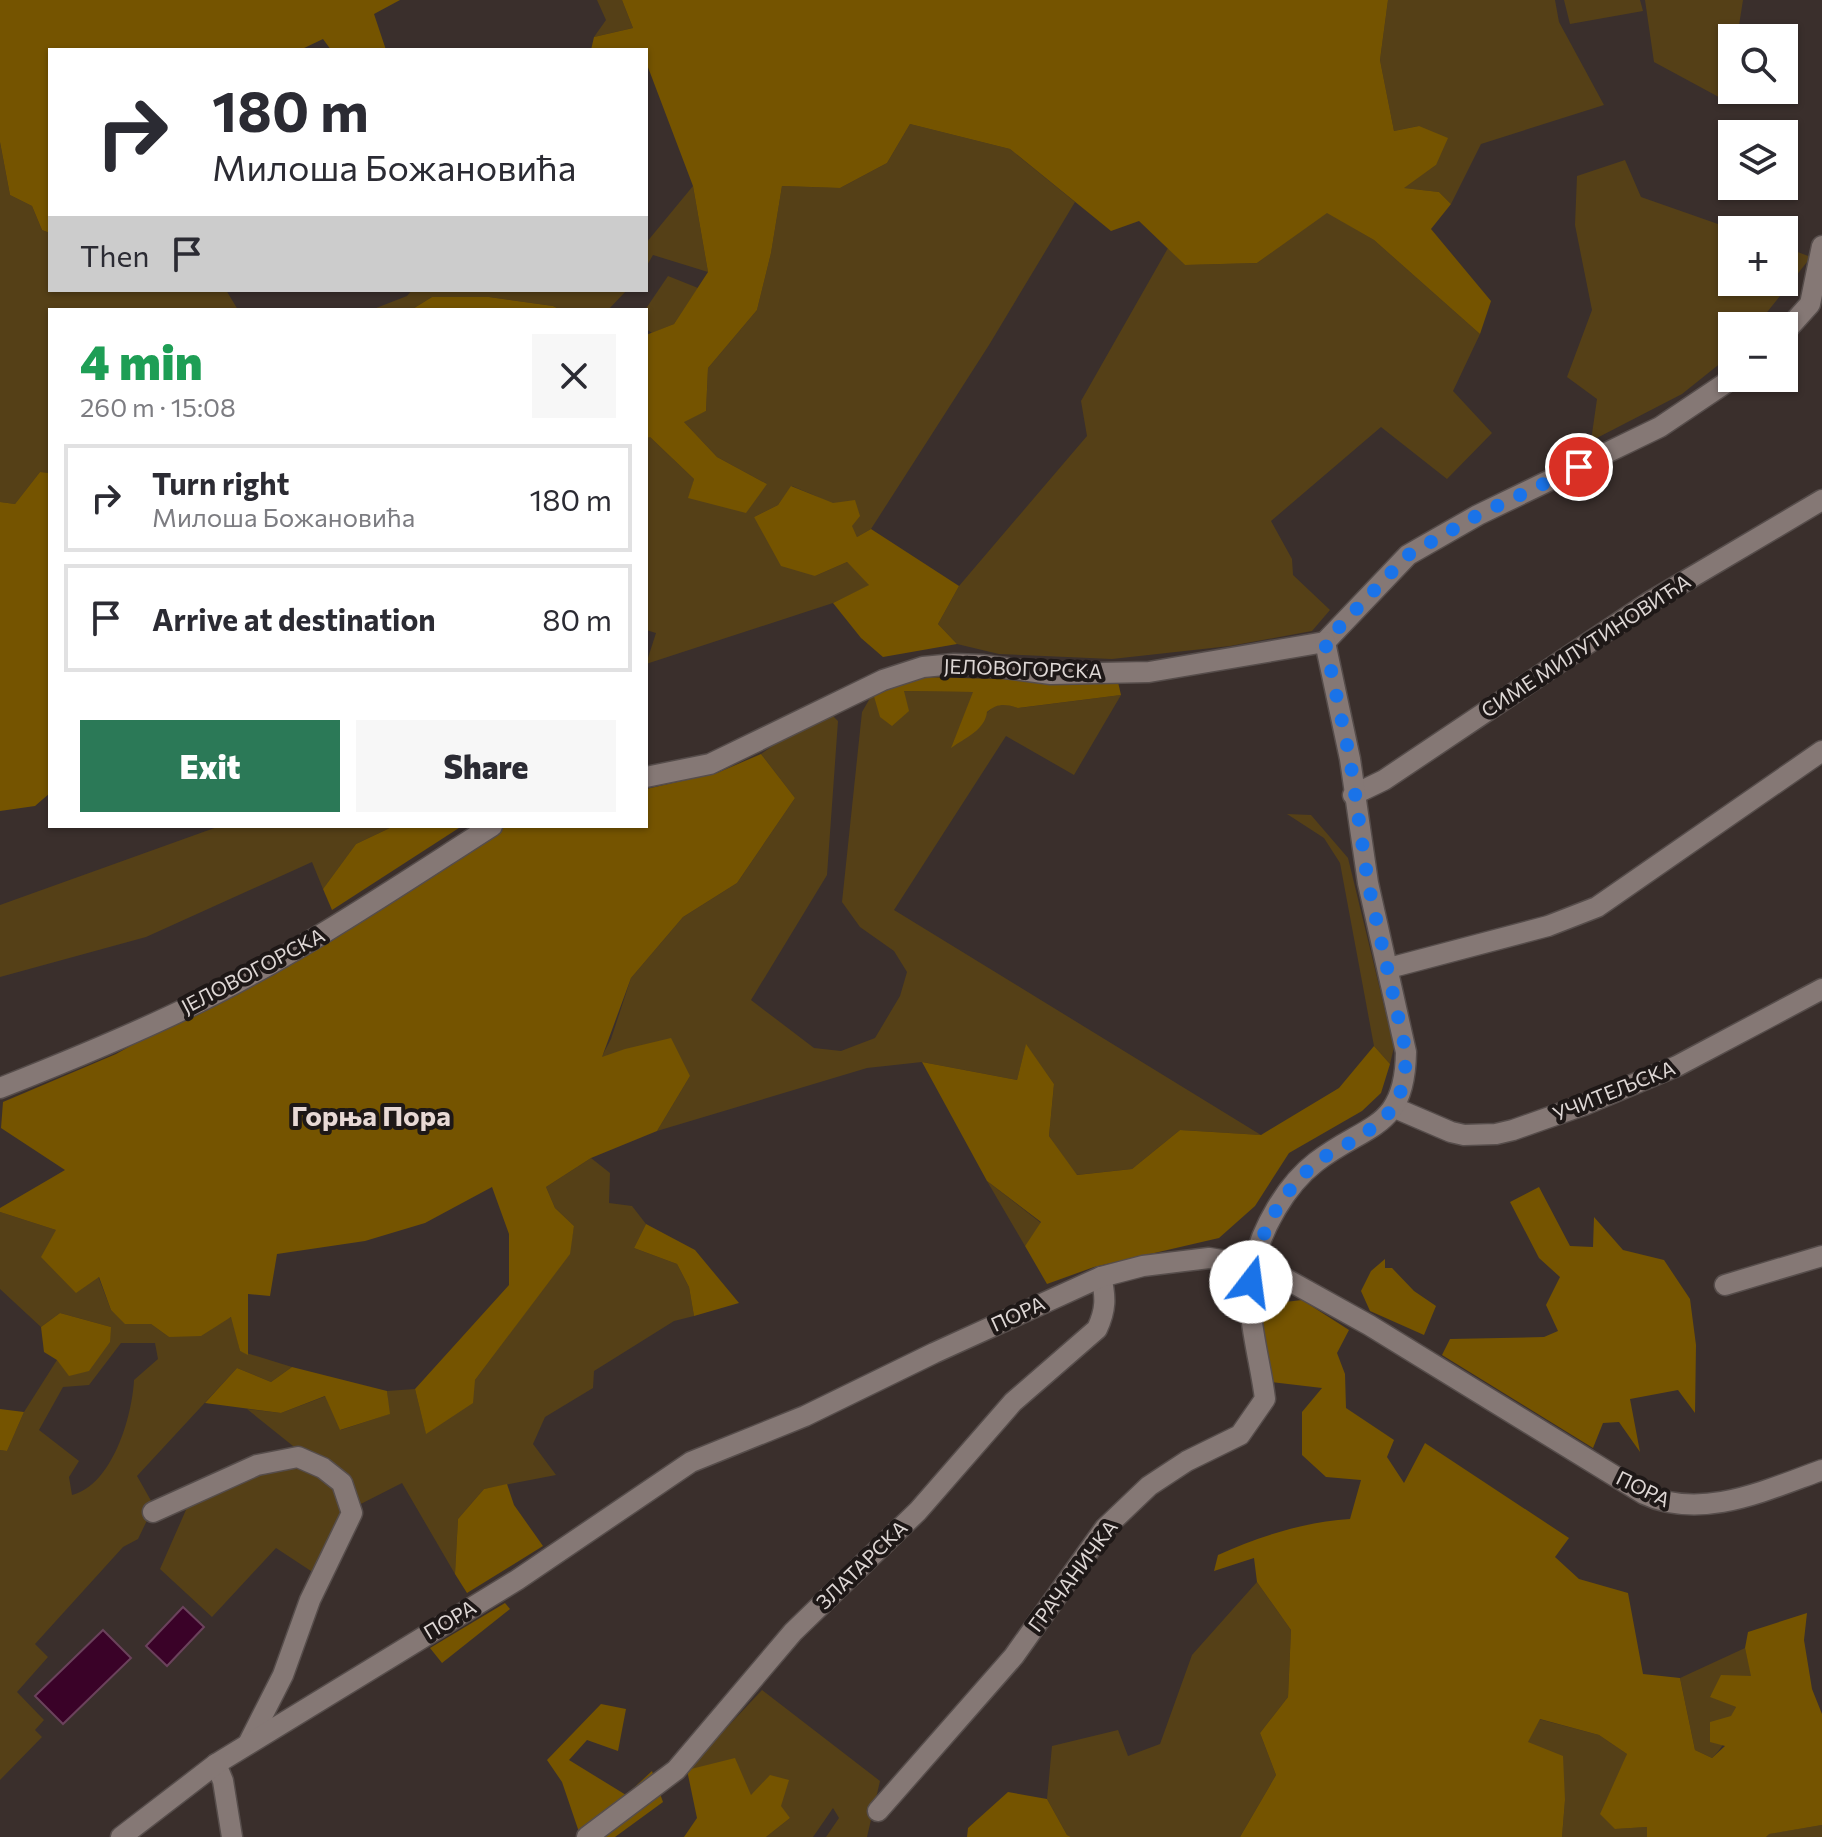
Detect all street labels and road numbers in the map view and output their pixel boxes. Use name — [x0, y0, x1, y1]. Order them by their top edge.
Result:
street label: СИМЕ МИЛУТИНОВИЋА — [1476, 568, 1695, 722]
street label: ЈЕЛОВОГОРСКА — [943, 653, 1103, 683]
street label: ЈЕЛОВОГОРСКА — [177, 922, 328, 1018]
street label: УЧИТЕЉСКА — [1549, 1055, 1678, 1125]
street label: ПОРА — [987, 1290, 1048, 1336]
street label: ПОРА — [1613, 1465, 1674, 1511]
street label: ЗЛАТАРСКА — [811, 1515, 912, 1614]
street label: ГРАЧАНИЧКА — [1022, 1515, 1122, 1636]
street label: ПОРА — [419, 1594, 480, 1644]

